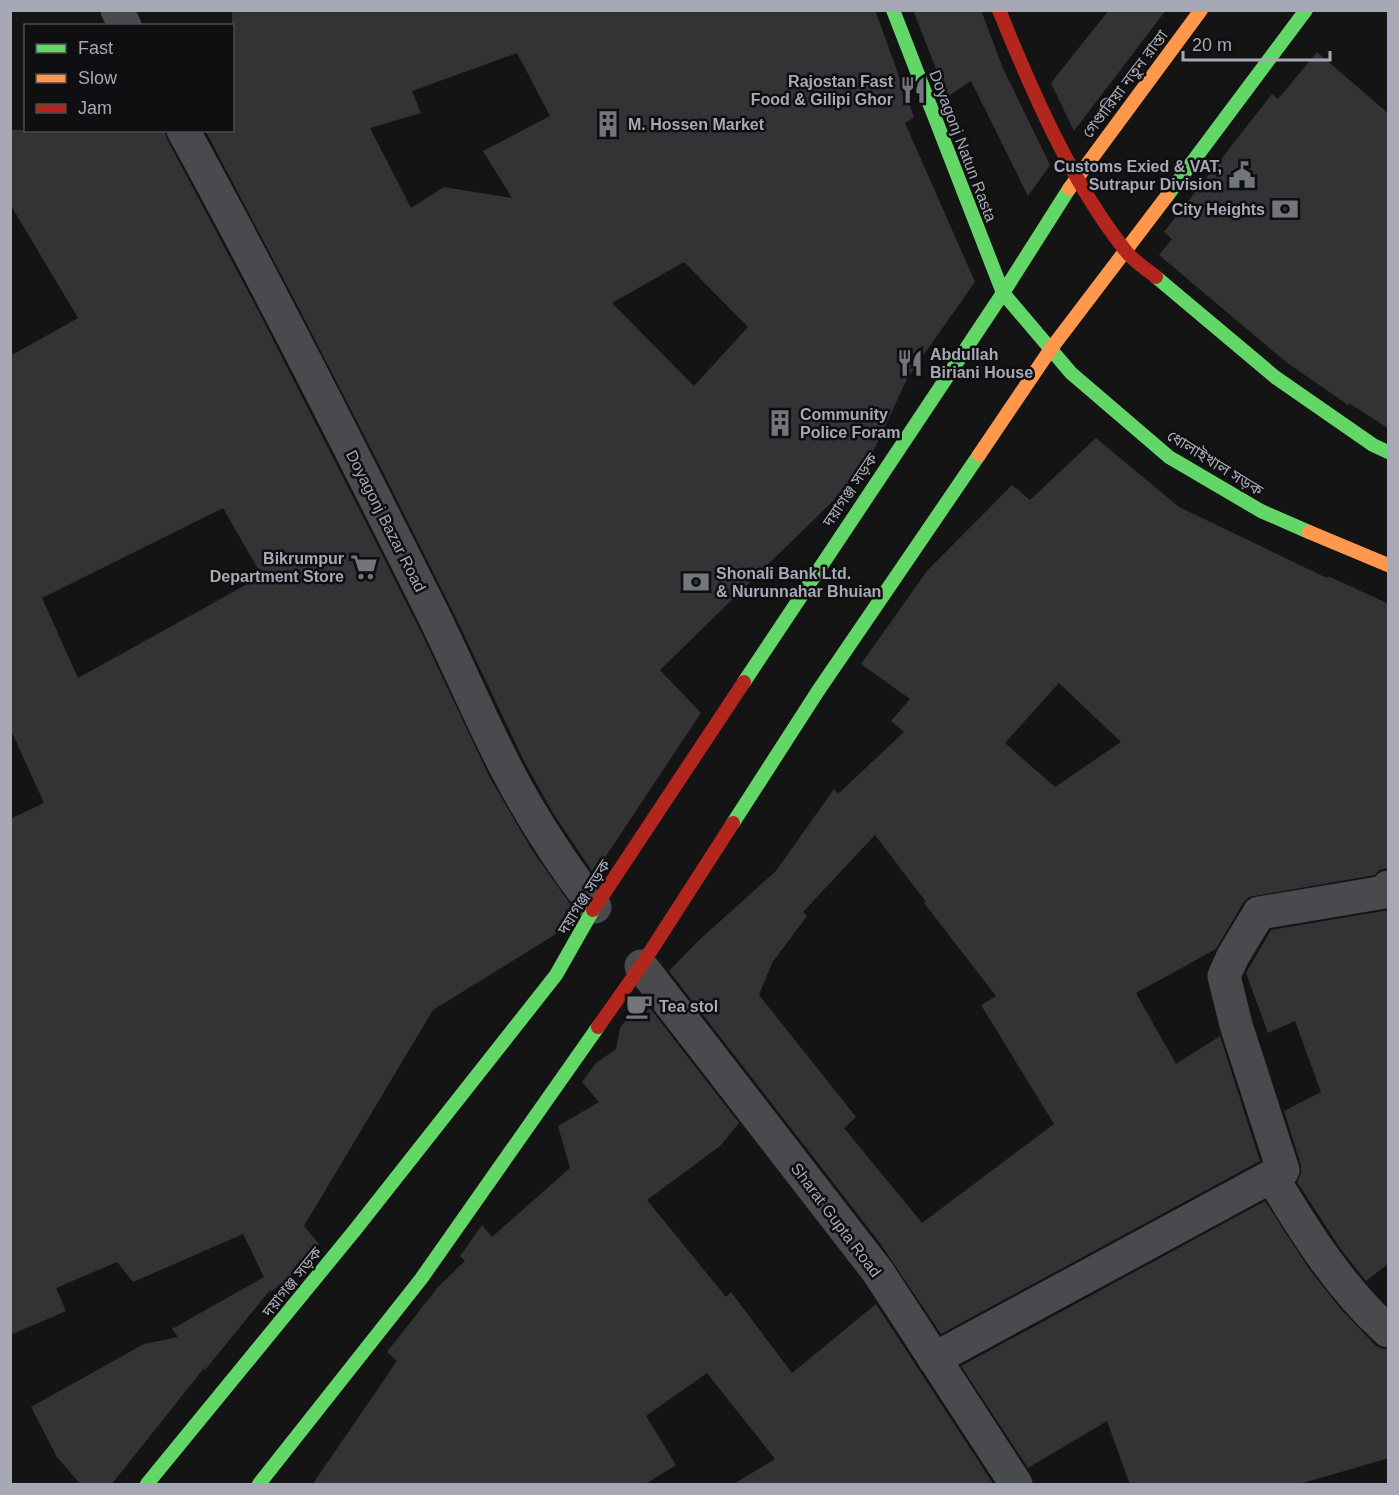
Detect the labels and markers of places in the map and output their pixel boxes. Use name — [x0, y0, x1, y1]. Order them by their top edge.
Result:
place label: Rajostan Fast Food & Gilipi Ghor — [751, 73, 894, 108]
restaurant icon: Rajostan Fast Food & Gilipi Ghor — [898, 75, 928, 105]
building icon: M. Hossen Market — [593, 109, 623, 139]
place label: M. Hossen Market — [628, 116, 765, 133]
place label: Customs Exied & VAT, Sutrapur Division — [1054, 158, 1222, 193]
public building icon: Customs Exied & VAT, Sutrapur Division — [1227, 160, 1257, 190]
bank icon: City Heights — [1270, 194, 1300, 224]
place label: City Heights — [1172, 201, 1265, 218]
place label: Abdullah Biriani House — [930, 346, 1033, 381]
restaurant icon: Abdullah Biriani House — [895, 348, 925, 378]
place label: Community Police Foram — [800, 406, 900, 441]
building icon: Community Police Foram — [765, 408, 795, 438]
place label: Bikrumpur Department Store — [210, 550, 344, 585]
supermarket icon: Bikrumpur Department Store — [349, 552, 379, 582]
place label: Shonali Bank Ltd. & Nurunnahar Bhuian — [716, 565, 881, 600]
bank icon: Shonali Bank Ltd. & Nurunnahar Bhuian — [681, 567, 711, 597]
cafe icon: Tea stol — [624, 991, 654, 1021]
place label: Tea stol — [659, 998, 718, 1015]

